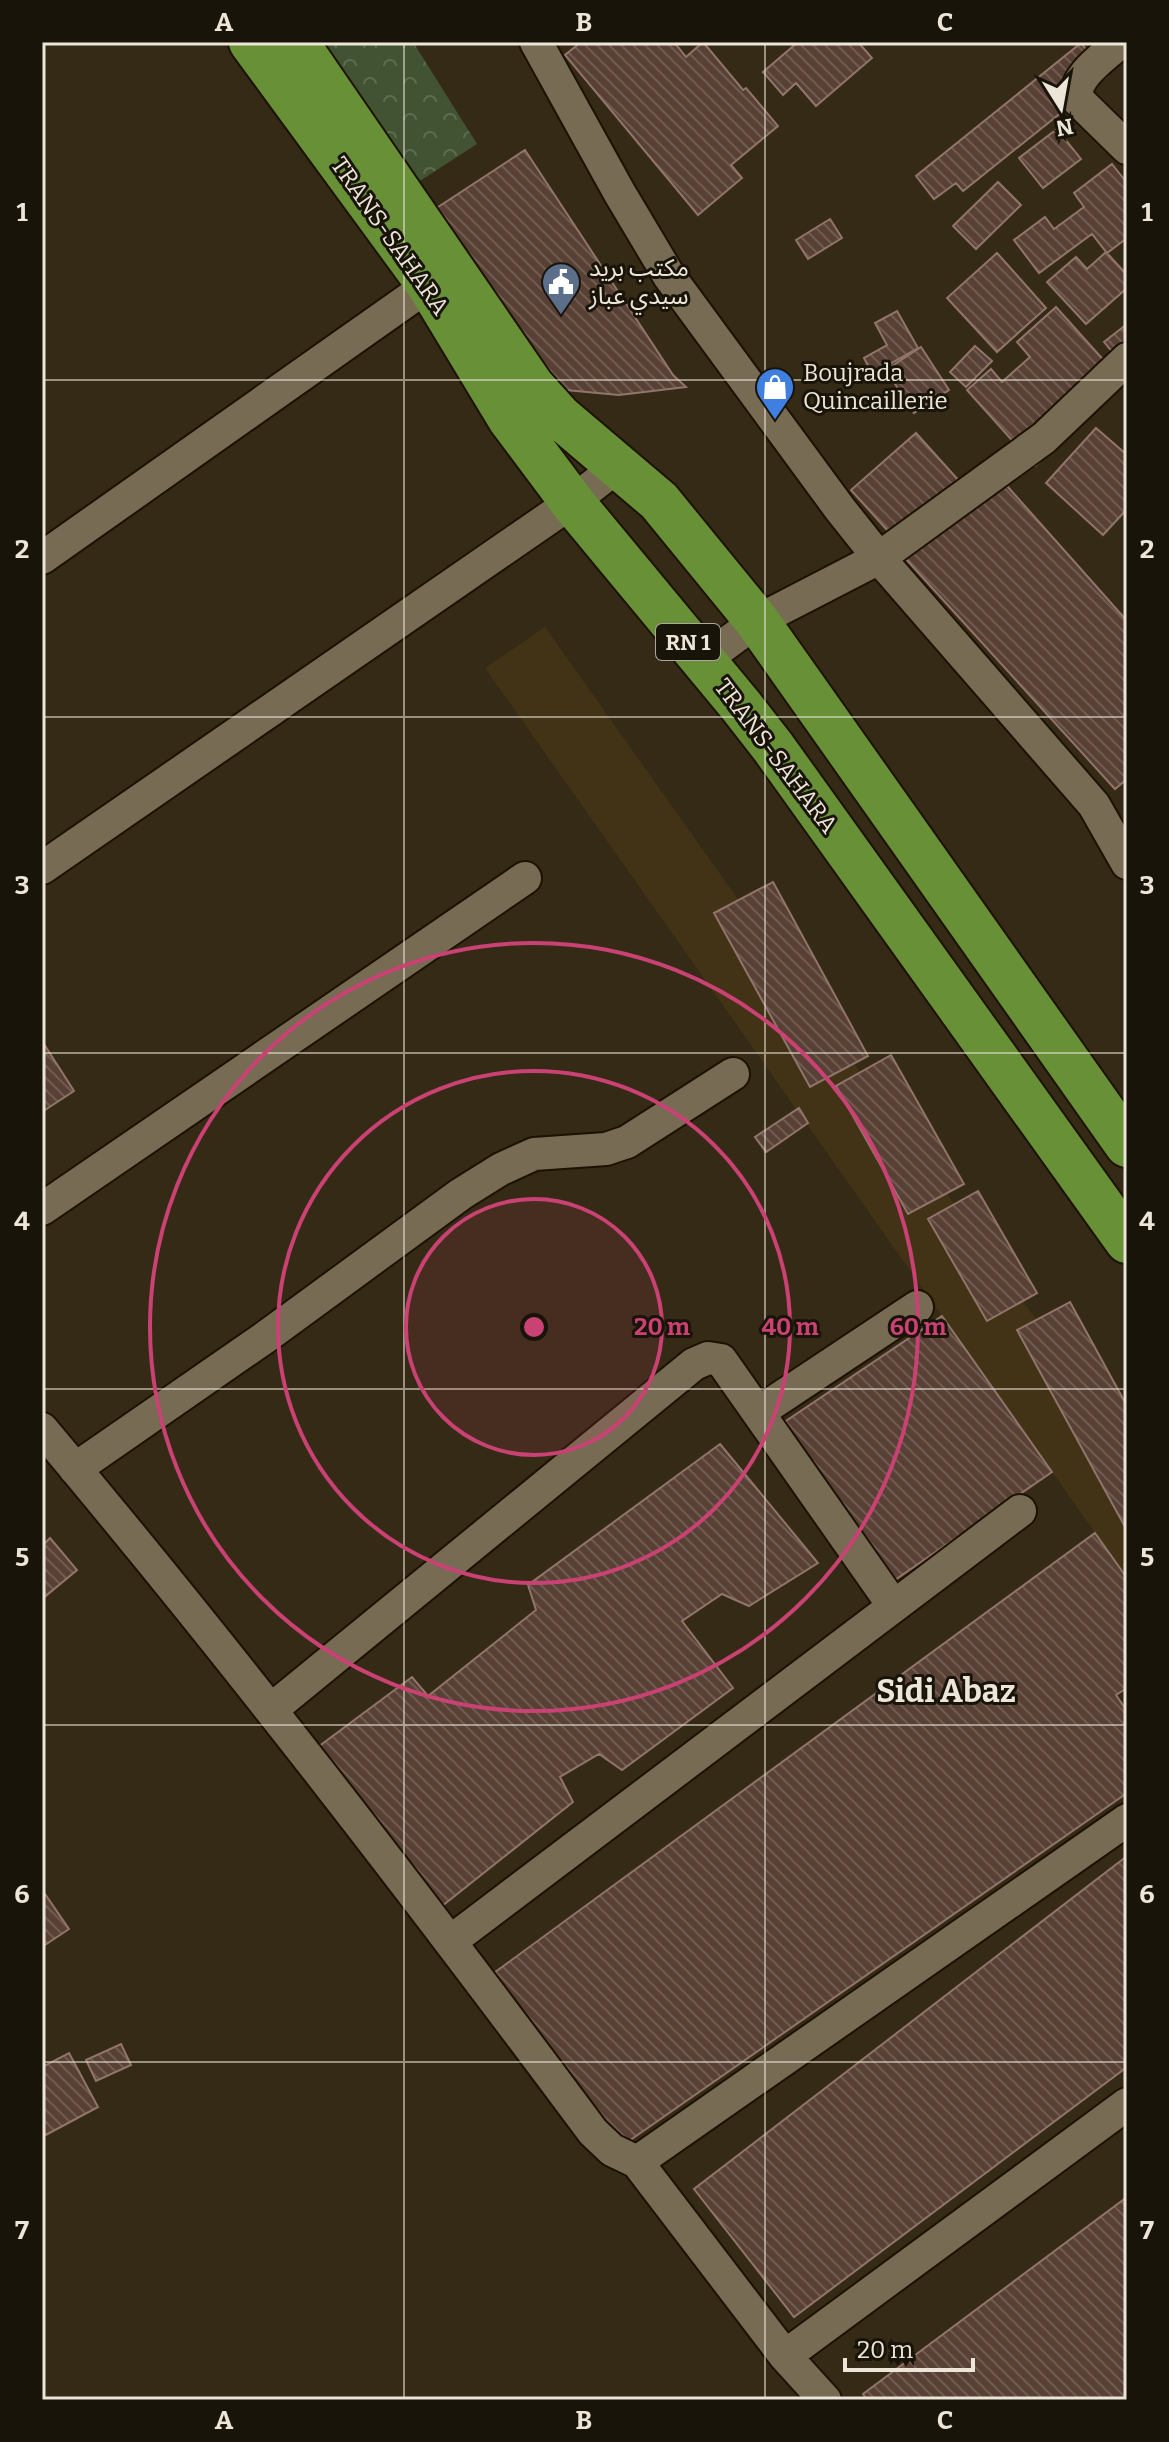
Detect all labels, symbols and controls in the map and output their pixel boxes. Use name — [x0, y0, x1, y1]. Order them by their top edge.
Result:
text: A — [215, 7, 234, 38]
text: B — [576, 7, 592, 38]
text: C — [937, 7, 953, 38]
north arrow — [1021, 68, 1101, 148]
text: N — [1054, 112, 1076, 142]
street label: TRANS-SAHARA — [325, 152, 455, 320]
text: 1 — [16, 197, 28, 228]
text: 1 — [1141, 197, 1153, 228]
place label: مكتب بريد سيدي عباز — [588, 254, 689, 315]
public building icon: مكتب بريد سيدي عباز — [540, 261, 582, 316]
place label: Boujrada Quincaillerie — [803, 359, 948, 415]
shop icon: Boujrada Quincaillerie — [754, 366, 796, 421]
text: 2 — [15, 534, 29, 565]
text: 2 — [1140, 534, 1154, 565]
road number: RN 1 — [656, 624, 720, 660]
street label: TRANS-SAHARA — [709, 673, 843, 839]
text: 3 — [15, 870, 29, 901]
text: 3 — [1140, 870, 1154, 901]
text: 4 — [14, 1206, 30, 1237]
text: 4 — [1139, 1206, 1155, 1237]
centre of rings — [520, 1313, 548, 1341]
text: 20 m — [634, 1313, 690, 1341]
text: 40 m — [761, 1313, 819, 1341]
text: 60 m — [890, 1313, 946, 1341]
text: 5 — [15, 1542, 29, 1573]
text: 5 — [1140, 1542, 1154, 1573]
district label: Sidi Abaz — [876, 1672, 1016, 1710]
text: 6 — [14, 1879, 30, 1910]
text: 6 — [1139, 1879, 1155, 1910]
text: 7 — [15, 2215, 29, 2246]
text: 7 — [1140, 2215, 1154, 2246]
scale bar — [845, 2322, 973, 2372]
text: 20 m — [857, 2336, 913, 2364]
text: A — [215, 2405, 234, 2436]
text: B — [576, 2405, 592, 2436]
text: C — [937, 2405, 953, 2436]

